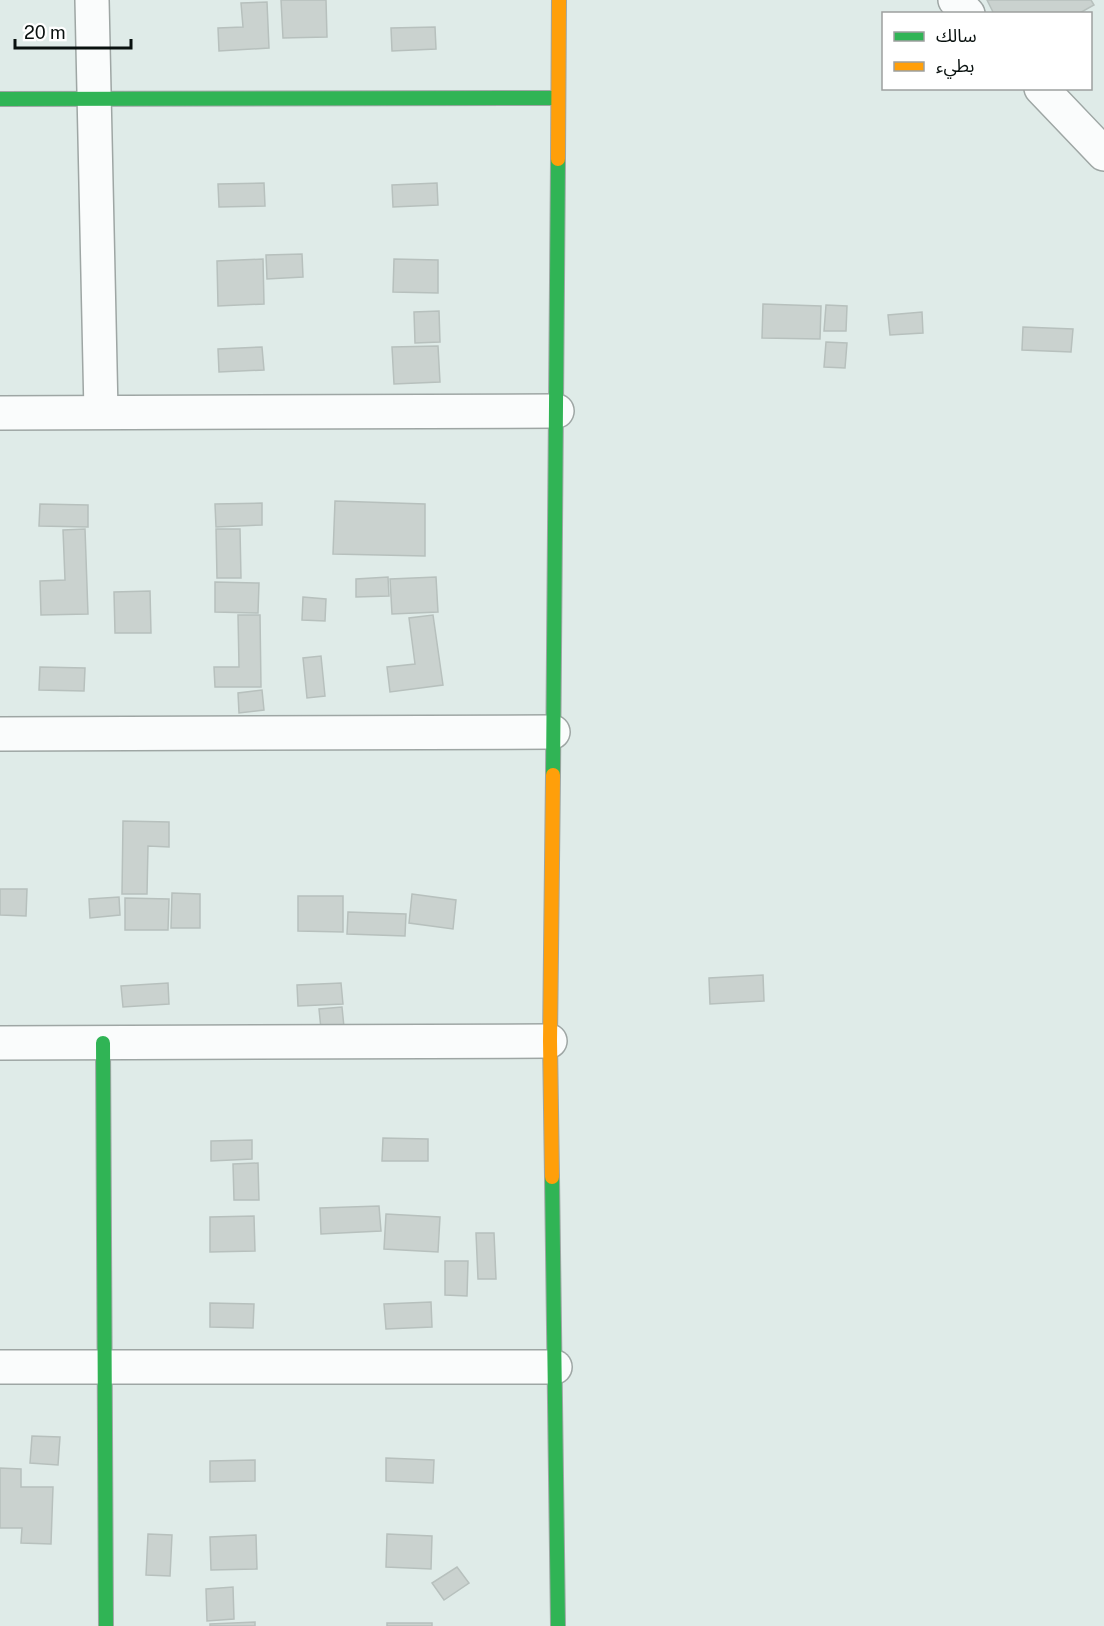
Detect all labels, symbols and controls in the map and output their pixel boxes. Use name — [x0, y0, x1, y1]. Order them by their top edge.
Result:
scale bar — [15, 12, 130, 50]
legend — [882, 12, 1092, 90]
text: 20 m — [24, 22, 66, 43]
text: سالك — [936, 25, 977, 46]
text: بطيء — [936, 55, 974, 79]

